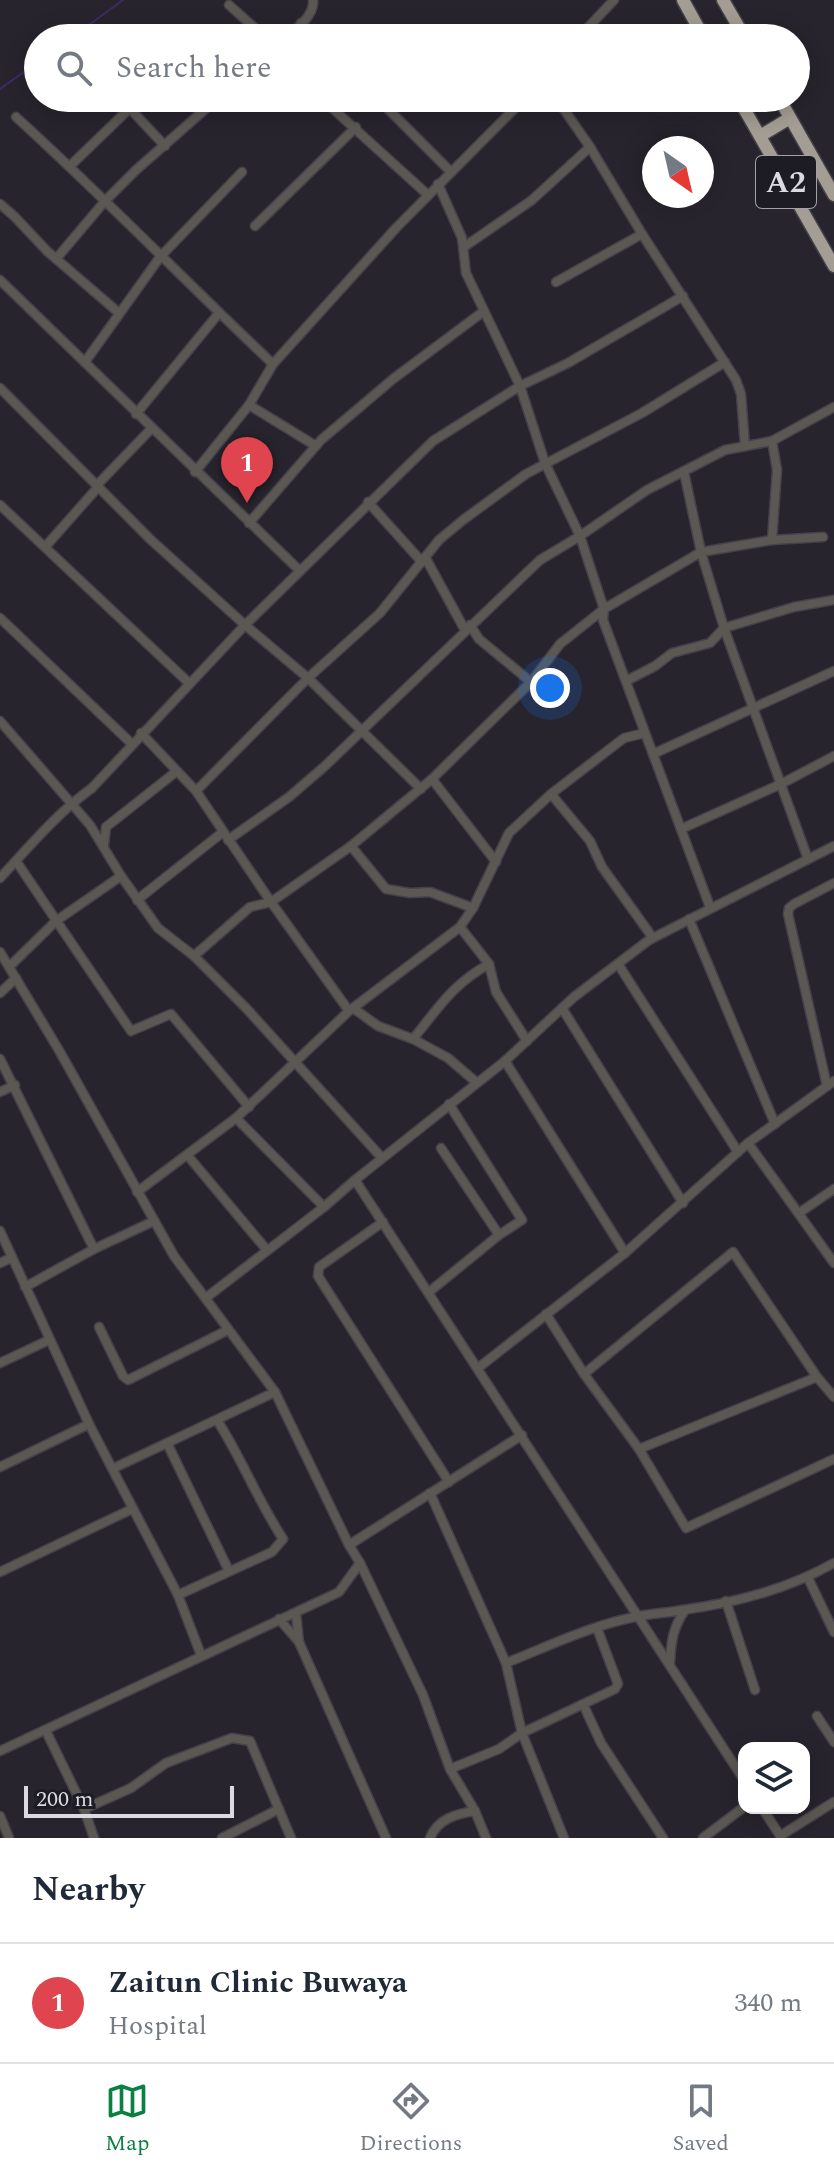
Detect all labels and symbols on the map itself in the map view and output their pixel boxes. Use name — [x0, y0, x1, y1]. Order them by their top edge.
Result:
north arrow — [642, 136, 714, 208]
road number: A2 — [756, 156, 816, 208]
pin: 1 — [221, 437, 273, 503]
your location — [530, 668, 570, 708]
scale bar — [24, 1782, 234, 1818]

